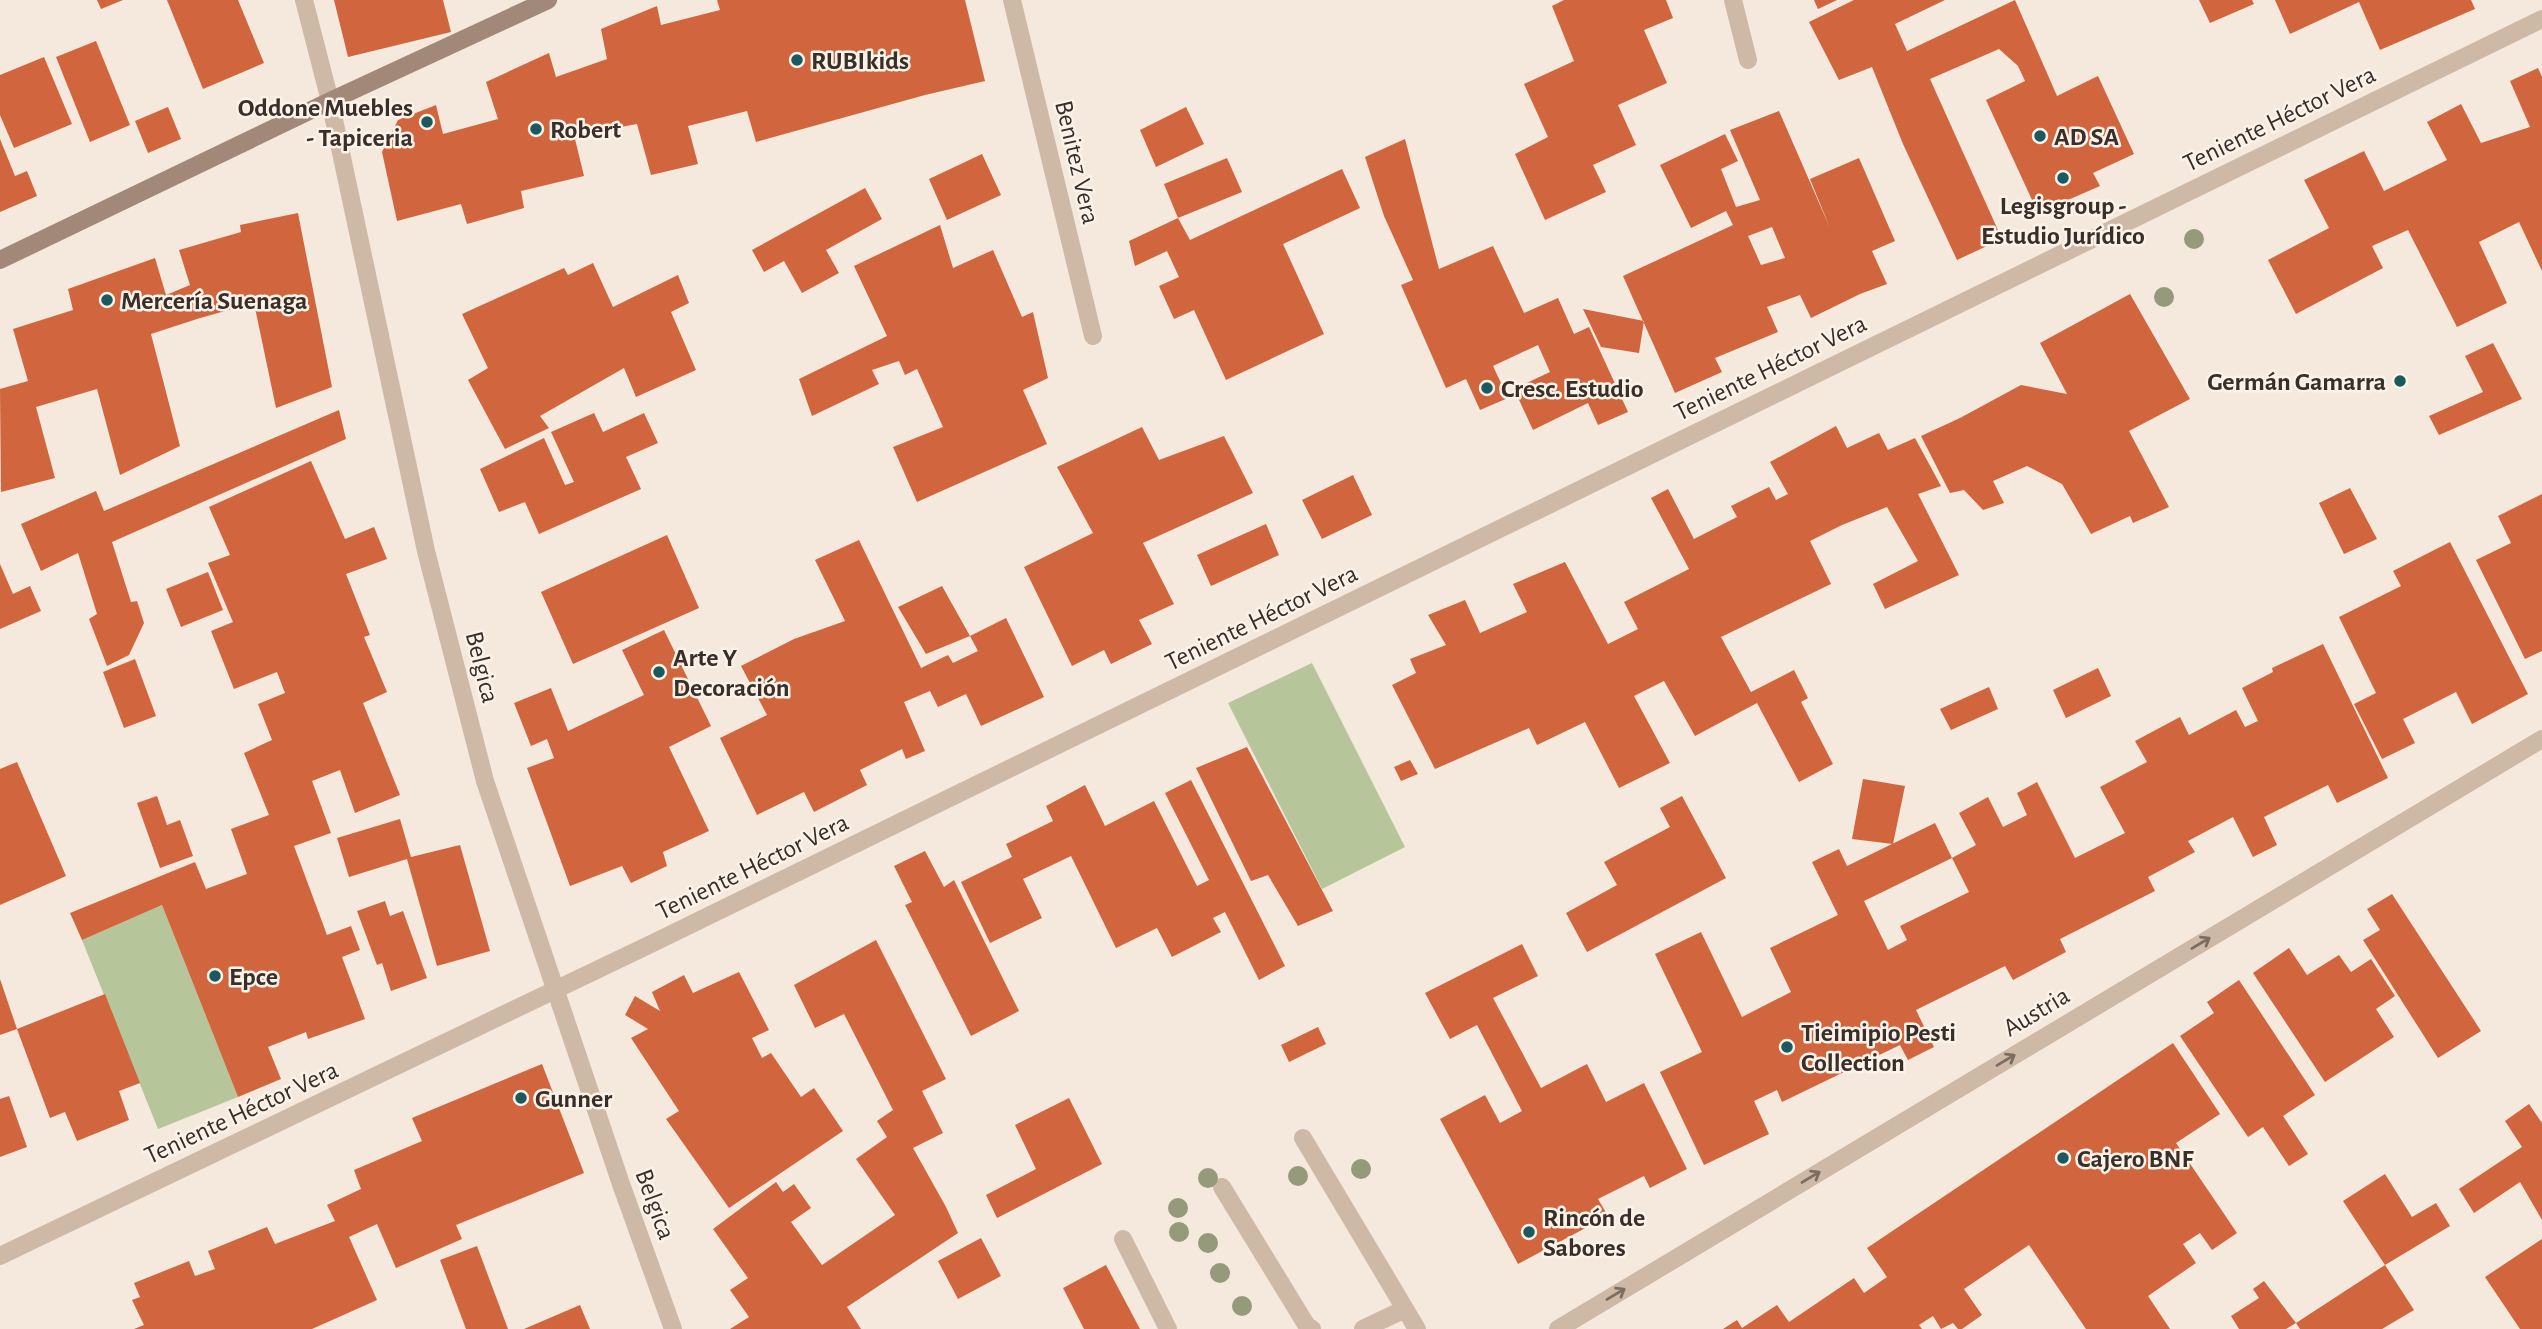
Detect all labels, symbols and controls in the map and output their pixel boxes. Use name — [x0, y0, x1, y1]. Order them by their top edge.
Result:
place label: RUBIkids — [811, 48, 909, 74]
marker: RUBIkids — [789, 52, 805, 68]
street label: Teniente Héctor Vera — [2179, 61, 2380, 177]
place label: Oddone Muebles - Tapiceria — [238, 95, 413, 151]
street label: Benitez Vera — [1050, 98, 1104, 227]
marker: Oddone Muebles - Tapiceria — [419, 114, 435, 130]
place label: Robert — [550, 117, 621, 143]
marker: Robert — [528, 121, 544, 137]
place label: AD SA — [2054, 124, 2120, 150]
marker: AD SA — [2032, 128, 2048, 144]
marker: Legisgroup - Estudio Jurídico — [2055, 170, 2071, 186]
place label: Legisgroup - Estudio Jurídico — [1981, 193, 2145, 249]
place label: Mercería Suenaga — [121, 288, 307, 314]
marker: Mercería Suenaga — [99, 292, 115, 308]
street label: Teniente Héctor Vera — [1670, 310, 1871, 426]
place label: Germán Gamarra — [2207, 369, 2386, 395]
marker: Germán Gamarra — [2392, 373, 2408, 389]
place label: Cresc. Estudio — [1501, 376, 1644, 402]
marker: Cresc. Estudio — [1479, 380, 1495, 396]
street label: Teniente Héctor Vera — [1161, 560, 1362, 676]
street label: Belgica — [461, 629, 503, 706]
place label: Arte Y Decoración — [673, 645, 789, 701]
marker: Arte Y Decoración — [651, 664, 667, 680]
street label: Teniente Héctor Vera — [652, 809, 853, 925]
one-way arrow — [2191, 936, 2211, 950]
place label: Epce — [229, 964, 278, 990]
marker: Epce — [207, 968, 223, 984]
street label: Austria — [1999, 982, 2074, 1042]
place label: Tieimipio Pesti Collection — [1801, 1020, 1956, 1076]
marker: Tieimipio Pesti Collection — [1779, 1039, 1795, 1055]
one-way arrow — [1996, 1053, 2016, 1067]
street label: Teniente Héctor Vera — [141, 1057, 342, 1169]
place label: Gunner — [535, 1086, 612, 1112]
marker: Gunner — [513, 1090, 529, 1106]
place label: Cajero BNF — [2077, 1146, 2195, 1172]
marker: Cajero BNF — [2055, 1150, 2071, 1166]
street label: Belgica — [630, 1166, 680, 1243]
one-way arrow — [1801, 1170, 1821, 1184]
place label: Rincón de Sabores — [1543, 1205, 1645, 1261]
marker: Rincón de Sabores — [1521, 1224, 1537, 1240]
one-way arrow — [1606, 1287, 1626, 1301]

